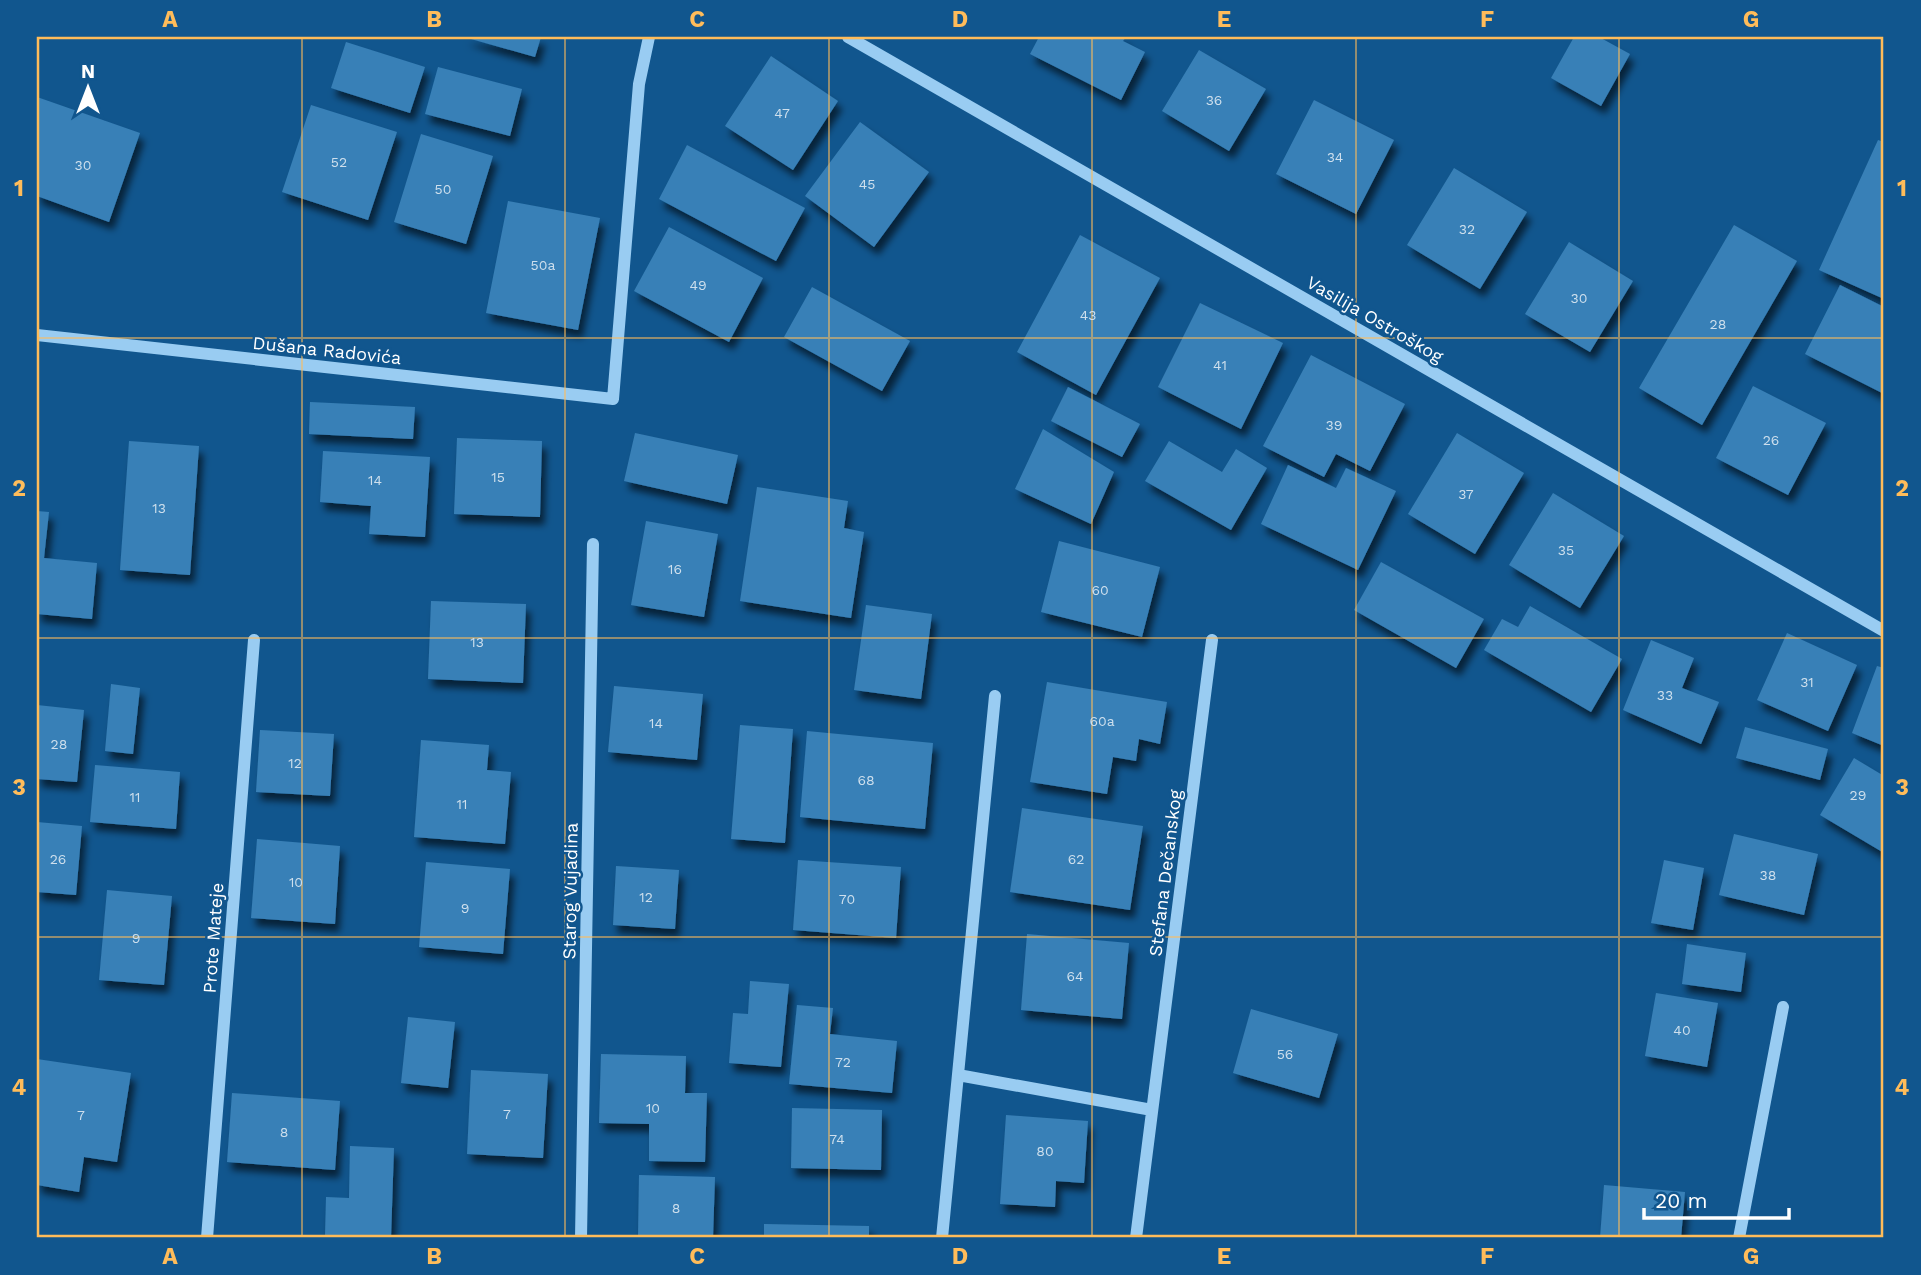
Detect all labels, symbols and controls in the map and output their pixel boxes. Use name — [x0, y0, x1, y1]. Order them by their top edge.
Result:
text: A — [162, 6, 178, 33]
text: B — [426, 6, 442, 33]
text: C — [689, 6, 705, 33]
text: D — [952, 6, 968, 33]
text: E — [1217, 6, 1231, 33]
text: F — [1480, 6, 1494, 33]
text: G — [1743, 6, 1759, 33]
north arrow — [52, 52, 122, 122]
text: N — [81, 60, 95, 83]
house number: 36 — [1206, 92, 1222, 108]
house number: 47 — [774, 105, 790, 121]
house number: 34 — [1327, 149, 1343, 165]
house number: 52 — [331, 154, 347, 170]
house number: 30 — [75, 157, 91, 173]
text: 1 — [14, 175, 24, 202]
text: 1 — [1897, 175, 1907, 202]
house number: 45 — [859, 176, 875, 192]
house number: 50 — [435, 181, 451, 197]
house number: 32 — [1459, 221, 1475, 237]
house number: 50a — [531, 257, 555, 273]
street label: Vasilija Ostroškog — [1303, 271, 1447, 367]
house number: 49 — [689, 277, 707, 293]
house number: 30 — [1571, 290, 1587, 306]
house number: 43 — [1080, 307, 1096, 323]
house number: 28 — [1710, 316, 1726, 332]
street label: Dušana Radovića — [252, 332, 402, 368]
house number: 41 — [1213, 357, 1227, 373]
house number: 39 — [1326, 417, 1342, 433]
house number: 26 — [1763, 432, 1779, 448]
house number: 15 — [491, 469, 505, 485]
house number: 14 — [368, 472, 382, 488]
text: 2 — [12, 475, 26, 502]
text: 2 — [1895, 475, 1909, 502]
house number: 37 — [1458, 486, 1474, 502]
house number: 13 — [152, 500, 166, 516]
house number: 35 — [1558, 542, 1574, 558]
house number: 16 — [668, 561, 682, 577]
house number: 60 — [1091, 582, 1109, 598]
house number: 13 — [470, 634, 484, 650]
house number: 31 — [1800, 674, 1814, 690]
house number: 33 — [1657, 687, 1673, 703]
house number: 60a — [1089, 713, 1115, 729]
house number: 14 — [649, 715, 663, 731]
house number: 28 — [51, 736, 67, 752]
house number: 12 — [288, 755, 302, 771]
house number: 68 — [857, 772, 875, 788]
text: 3 — [12, 774, 26, 801]
text: 3 — [1895, 774, 1909, 801]
house number: 29 — [1850, 787, 1866, 803]
street label: Stefana Dečanskog — [1144, 788, 1186, 957]
house number: 11 — [130, 789, 140, 805]
house number: 11 — [457, 796, 467, 812]
street label: Starog Vujadina — [558, 822, 582, 960]
house number: 26 — [50, 851, 66, 867]
house number: 62 — [1068, 851, 1084, 867]
house number: 38 — [1760, 867, 1776, 883]
house number: 10 — [289, 874, 303, 890]
street label: Prote Mateje — [199, 882, 227, 994]
house number: 12 — [639, 889, 653, 905]
house number: 70 — [839, 891, 855, 907]
house number: 9 — [461, 900, 469, 916]
house number: 9 — [132, 930, 140, 946]
house number: 64 — [1066, 968, 1084, 984]
house number: 40 — [1673, 1022, 1691, 1038]
house number: 56 — [1277, 1046, 1293, 1062]
house number: 72 — [835, 1054, 851, 1070]
text: 4 — [12, 1074, 27, 1101]
text: 4 — [1895, 1074, 1910, 1101]
house number: 10 — [646, 1100, 660, 1116]
house number: 7 — [503, 1106, 511, 1122]
house number: 7 — [77, 1107, 85, 1123]
house number: 8 — [280, 1124, 288, 1140]
house number: 74 — [829, 1131, 845, 1147]
house number: 80 — [1036, 1143, 1054, 1159]
scale bar — [1644, 1177, 1790, 1221]
text: 20 m — [1655, 1188, 1707, 1213]
house number: 8 — [672, 1200, 680, 1216]
text: A — [162, 1243, 178, 1270]
text: B — [426, 1243, 442, 1270]
text: C — [689, 1243, 705, 1270]
text: D — [952, 1243, 968, 1270]
text: E — [1217, 1243, 1231, 1270]
text: F — [1480, 1243, 1494, 1270]
text: G — [1743, 1243, 1759, 1270]

